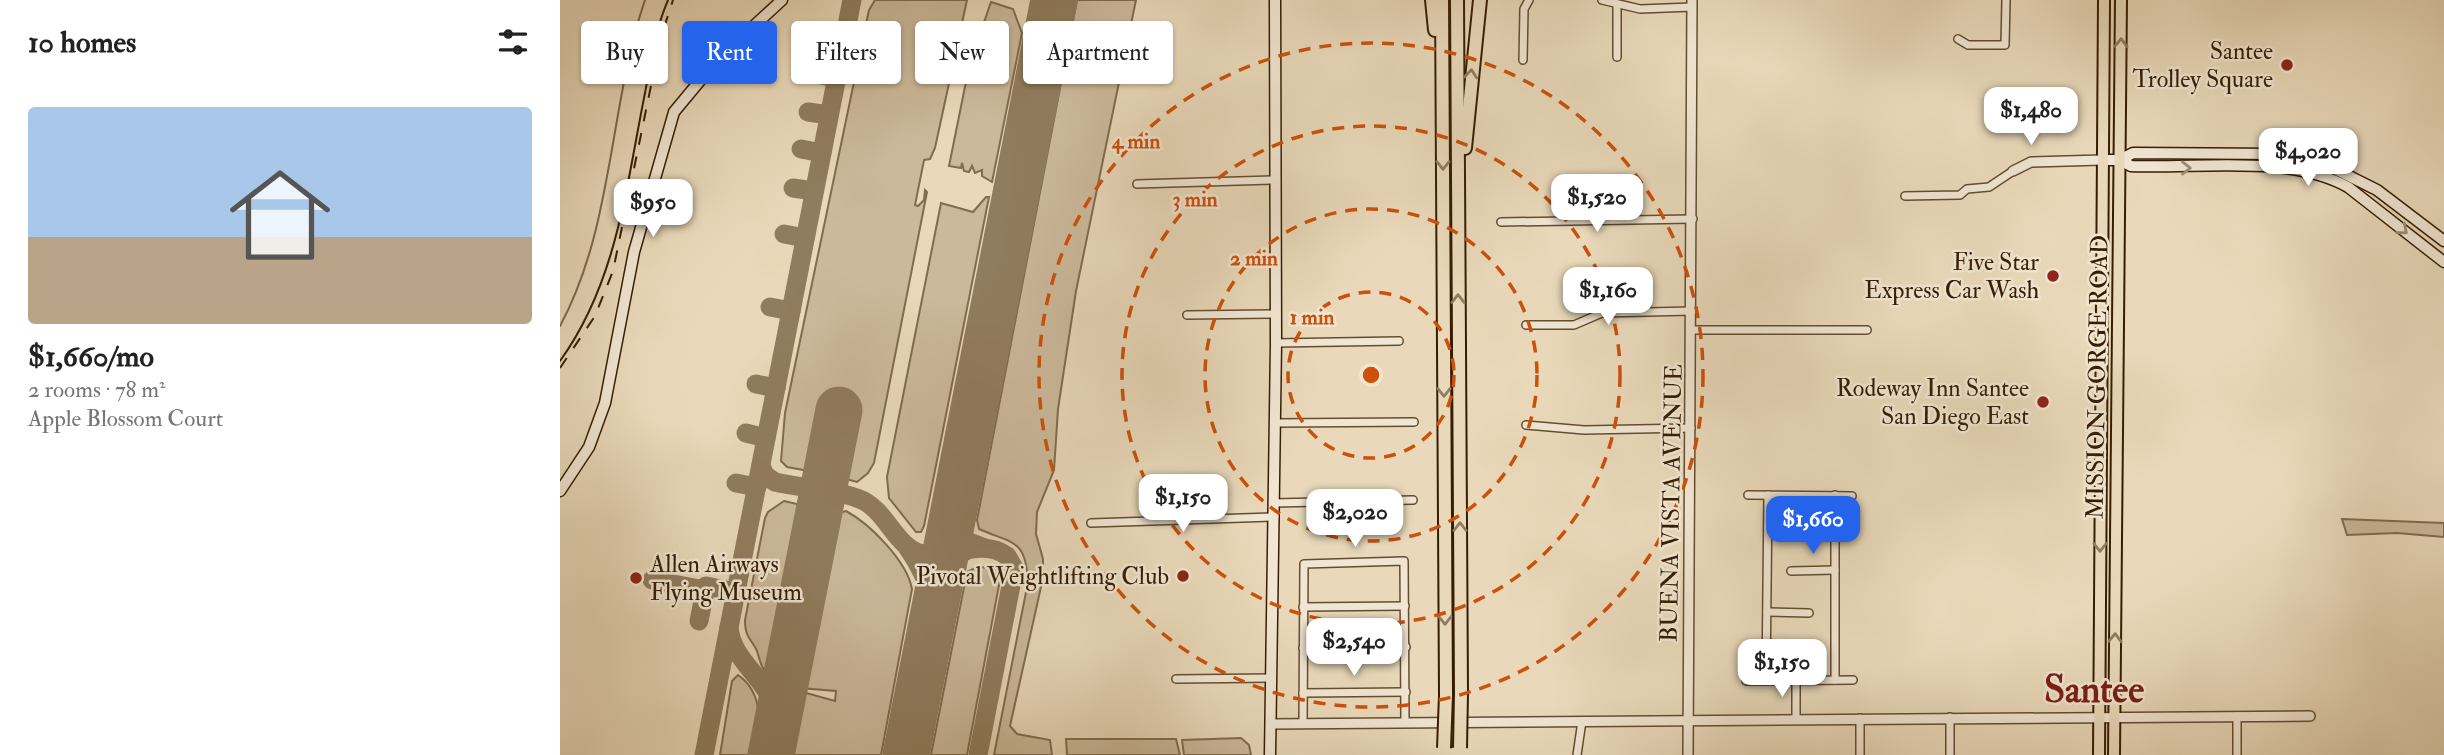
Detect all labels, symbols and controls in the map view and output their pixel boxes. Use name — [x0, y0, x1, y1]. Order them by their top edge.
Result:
chip: Buy — [581, 21, 668, 84]
chip: Rent — [682, 21, 777, 84]
chip: Filters — [791, 21, 901, 84]
chip: New — [915, 21, 1009, 84]
chip: Apartment — [1023, 21, 1173, 84]
icon: filters — [494, 23, 532, 61]
text: 10 homes — [28, 24, 136, 61]
place label: Santee Trolley Square — [2133, 36, 2273, 95]
one-way arrow — [2113, 37, 2129, 47]
marker: Santee Trolley Square — [2279, 57, 2295, 73]
one-way arrow — [1463, 68, 1478, 79]
pin: $1,480 — [1974, 88, 2088, 147]
text: $1,480 — [2000, 95, 2062, 124]
text: 4 min — [1111, 128, 1160, 155]
pin: $4,020 — [2251, 128, 2365, 188]
text: $4,020 — [2275, 136, 2341, 165]
icon: home — [217, 152, 343, 278]
one-way arrow — [1435, 160, 1451, 171]
one-way arrow — [2181, 160, 2192, 176]
pin: $1,520 — [1540, 174, 1654, 234]
pin: $950 — [612, 180, 694, 239]
text: $1,520 — [1567, 182, 1627, 211]
text: 3 min — [1172, 186, 1218, 213]
text: $950 — [630, 187, 676, 216]
one-way arrow — [2396, 221, 2408, 234]
street label: MISSION GORGE ROAD — [2080, 235, 2115, 519]
text: 2 min — [1230, 245, 1278, 272]
place label: Five Star Express Car Wash — [1864, 247, 2039, 306]
pin: $1,160 — [1551, 268, 1665, 327]
marker: Five Star Express Car Wash — [2045, 268, 2061, 284]
text: $1,160 — [1579, 275, 1637, 304]
one-way arrow — [1451, 294, 1466, 305]
text: 1 min — [1290, 304, 1334, 331]
text: $1,660/mo — [28, 338, 154, 375]
centre of rings — [1359, 363, 1383, 387]
street label: BUENA VISTA AVENUE — [1654, 364, 1689, 642]
place label: Rodeway Inn Santee San Diego East — [1836, 373, 2029, 432]
text: 2 rooms · 78 m² — [28, 375, 166, 404]
one-way arrow — [1436, 388, 1452, 398]
marker: Rodeway Inn Santee San Diego East — [2035, 394, 2051, 410]
text: Apple Blossom Court — [28, 404, 223, 433]
pin: $1,150 — [1126, 475, 1240, 534]
text: $1,150 — [1155, 482, 1211, 511]
pin: $2,020 — [1298, 490, 1412, 549]
pin: $1,660 — [1756, 496, 1870, 556]
text: $2,020 — [1322, 497, 1388, 526]
text: $1,660 — [1782, 504, 1844, 533]
one-way arrow — [1452, 521, 1468, 532]
one-way arrow — [2092, 542, 2108, 553]
place label: Allen Airways Flying Museum — [649, 549, 802, 608]
place label: Pivotal Weightlifting Club — [916, 561, 1169, 592]
marker: Pivotal Weightlifting Club — [1175, 568, 1191, 584]
marker: Allen Airways Flying Museum — [628, 570, 644, 586]
one-way arrow — [1437, 615, 1453, 626]
pin: $2,540 — [1297, 618, 1411, 678]
text: $2,540 — [1322, 626, 1386, 655]
one-way arrow — [2107, 632, 2123, 643]
pin: $1,150 — [1725, 640, 1839, 699]
text: $1,150 — [1754, 647, 1810, 676]
district label: Santee — [2044, 666, 2144, 714]

